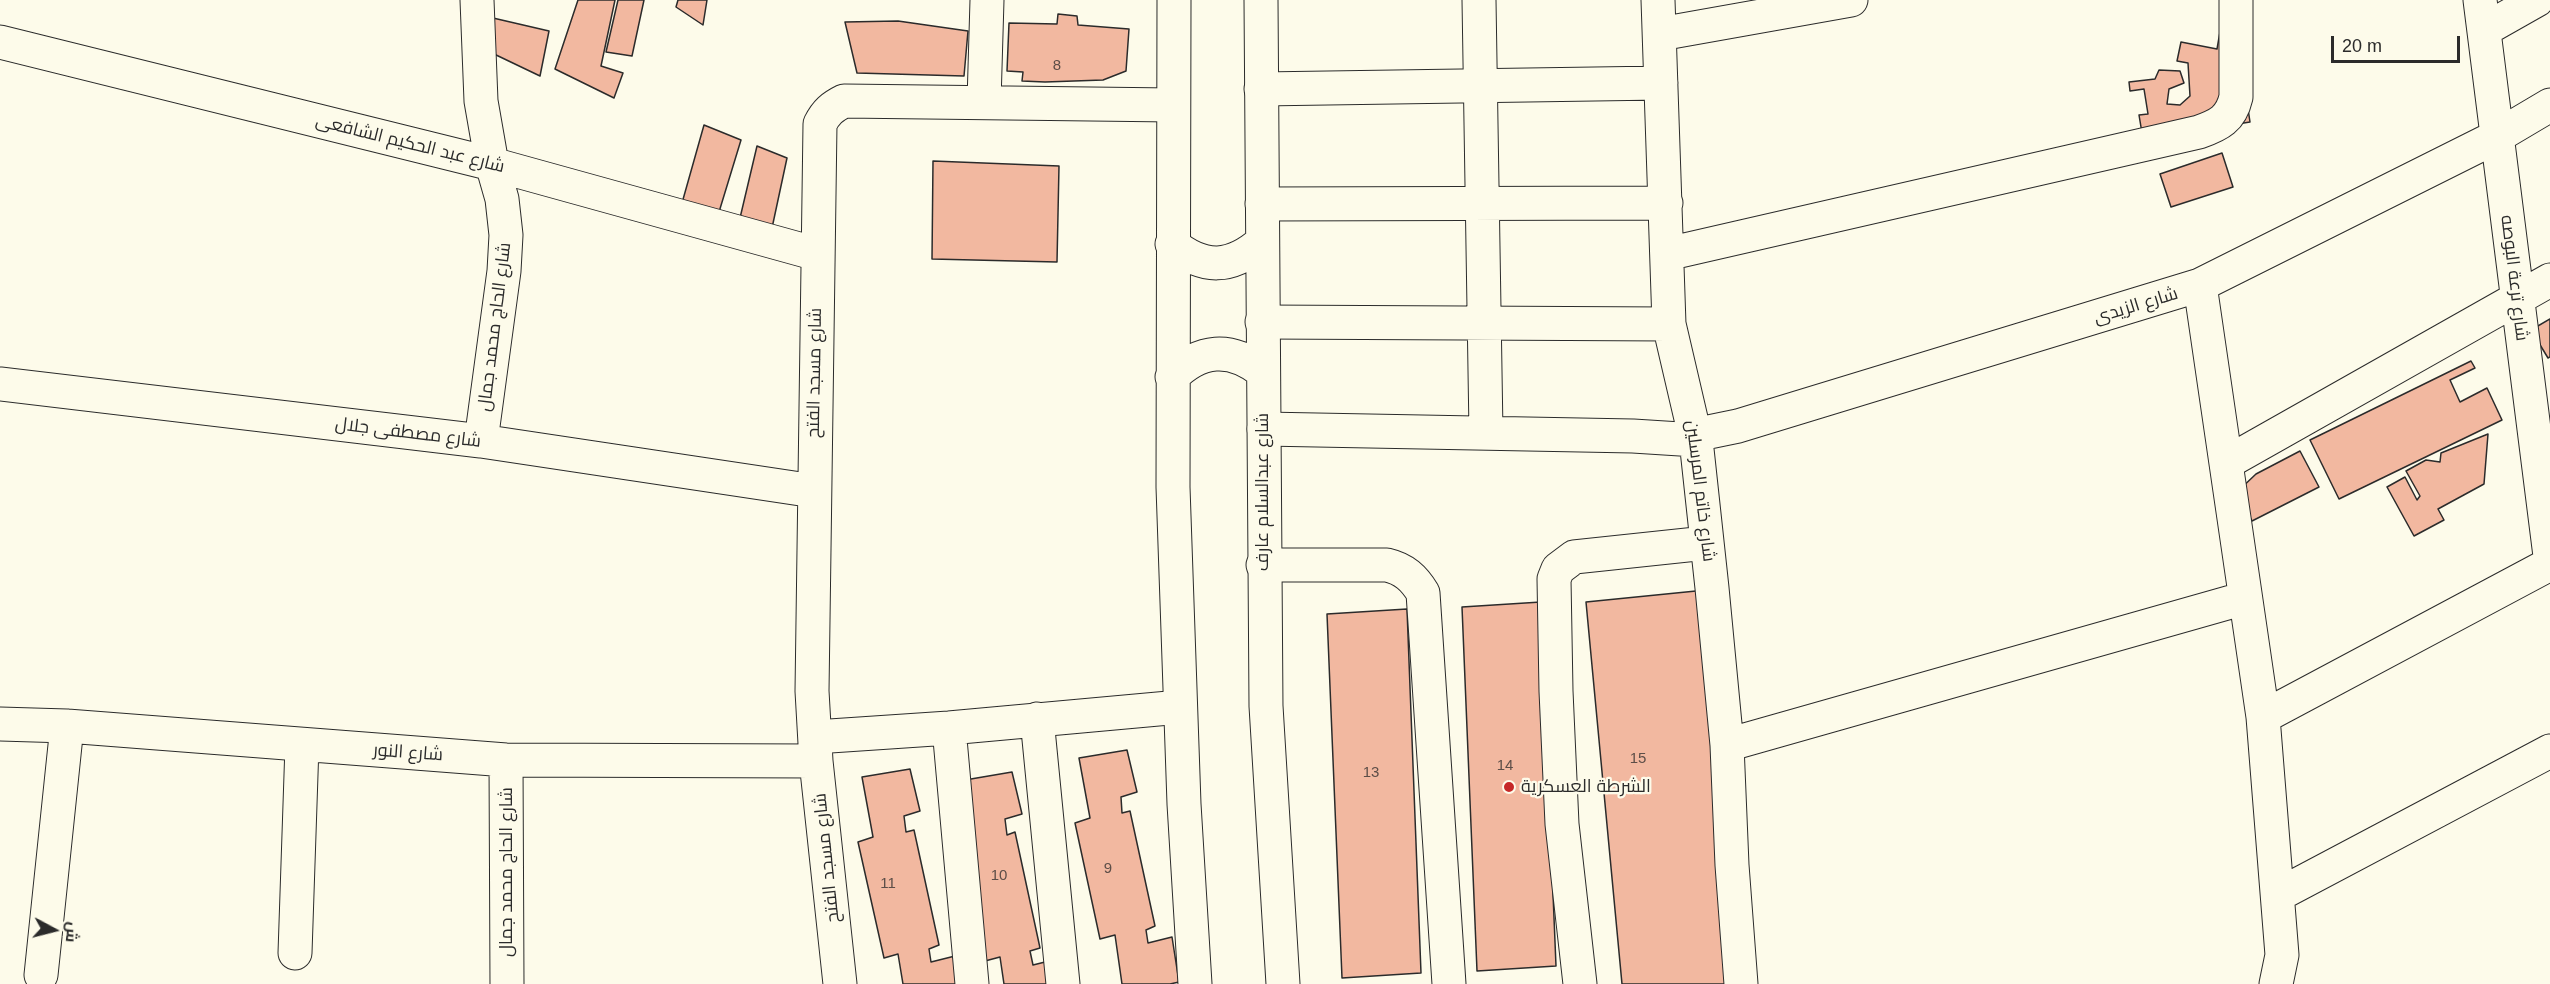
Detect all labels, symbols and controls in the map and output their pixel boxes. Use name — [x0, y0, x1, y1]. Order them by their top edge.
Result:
scale bar — [2334, 24, 2463, 62]
text: 20 m — [2342, 36, 2382, 56]
house number: 8 — [1053, 57, 1061, 75]
street label: شارع عبد الحكيم الشافعى — [313, 110, 507, 178]
street label: شارع ترعة البوصه — [2496, 214, 2532, 342]
street label: شارع الحاج محمد جمال — [474, 241, 516, 413]
street label: شارع الزيدى — [2091, 283, 2181, 329]
street label: شارع مسجد الفتح — [803, 308, 827, 438]
street label: شارع مصطفى جلال — [334, 413, 482, 453]
street label: شارع عبدالسلام عارف — [1252, 413, 1274, 571]
street label: شارع خاتم المرسلين — [1681, 419, 1719, 563]
street label: شارع النور — [372, 740, 444, 766]
house number: 15 — [1630, 750, 1646, 768]
house number: 14 — [1497, 757, 1513, 775]
house number: 13 — [1363, 764, 1379, 782]
place label: الشرطة العسكرية — [1521, 776, 1651, 798]
marker: الشرطة العسكرية — [1502, 780, 1516, 794]
street label: شارع الحاج محمد جمال — [496, 787, 518, 957]
street label: شارع مسجد الفتح — [809, 792, 845, 924]
house number: 9 — [1104, 860, 1112, 878]
house number: 10 — [991, 867, 1007, 885]
house number: 11 — [880, 875, 896, 893]
north arrow — [24, 900, 84, 960]
text: ش — [63, 921, 82, 943]

